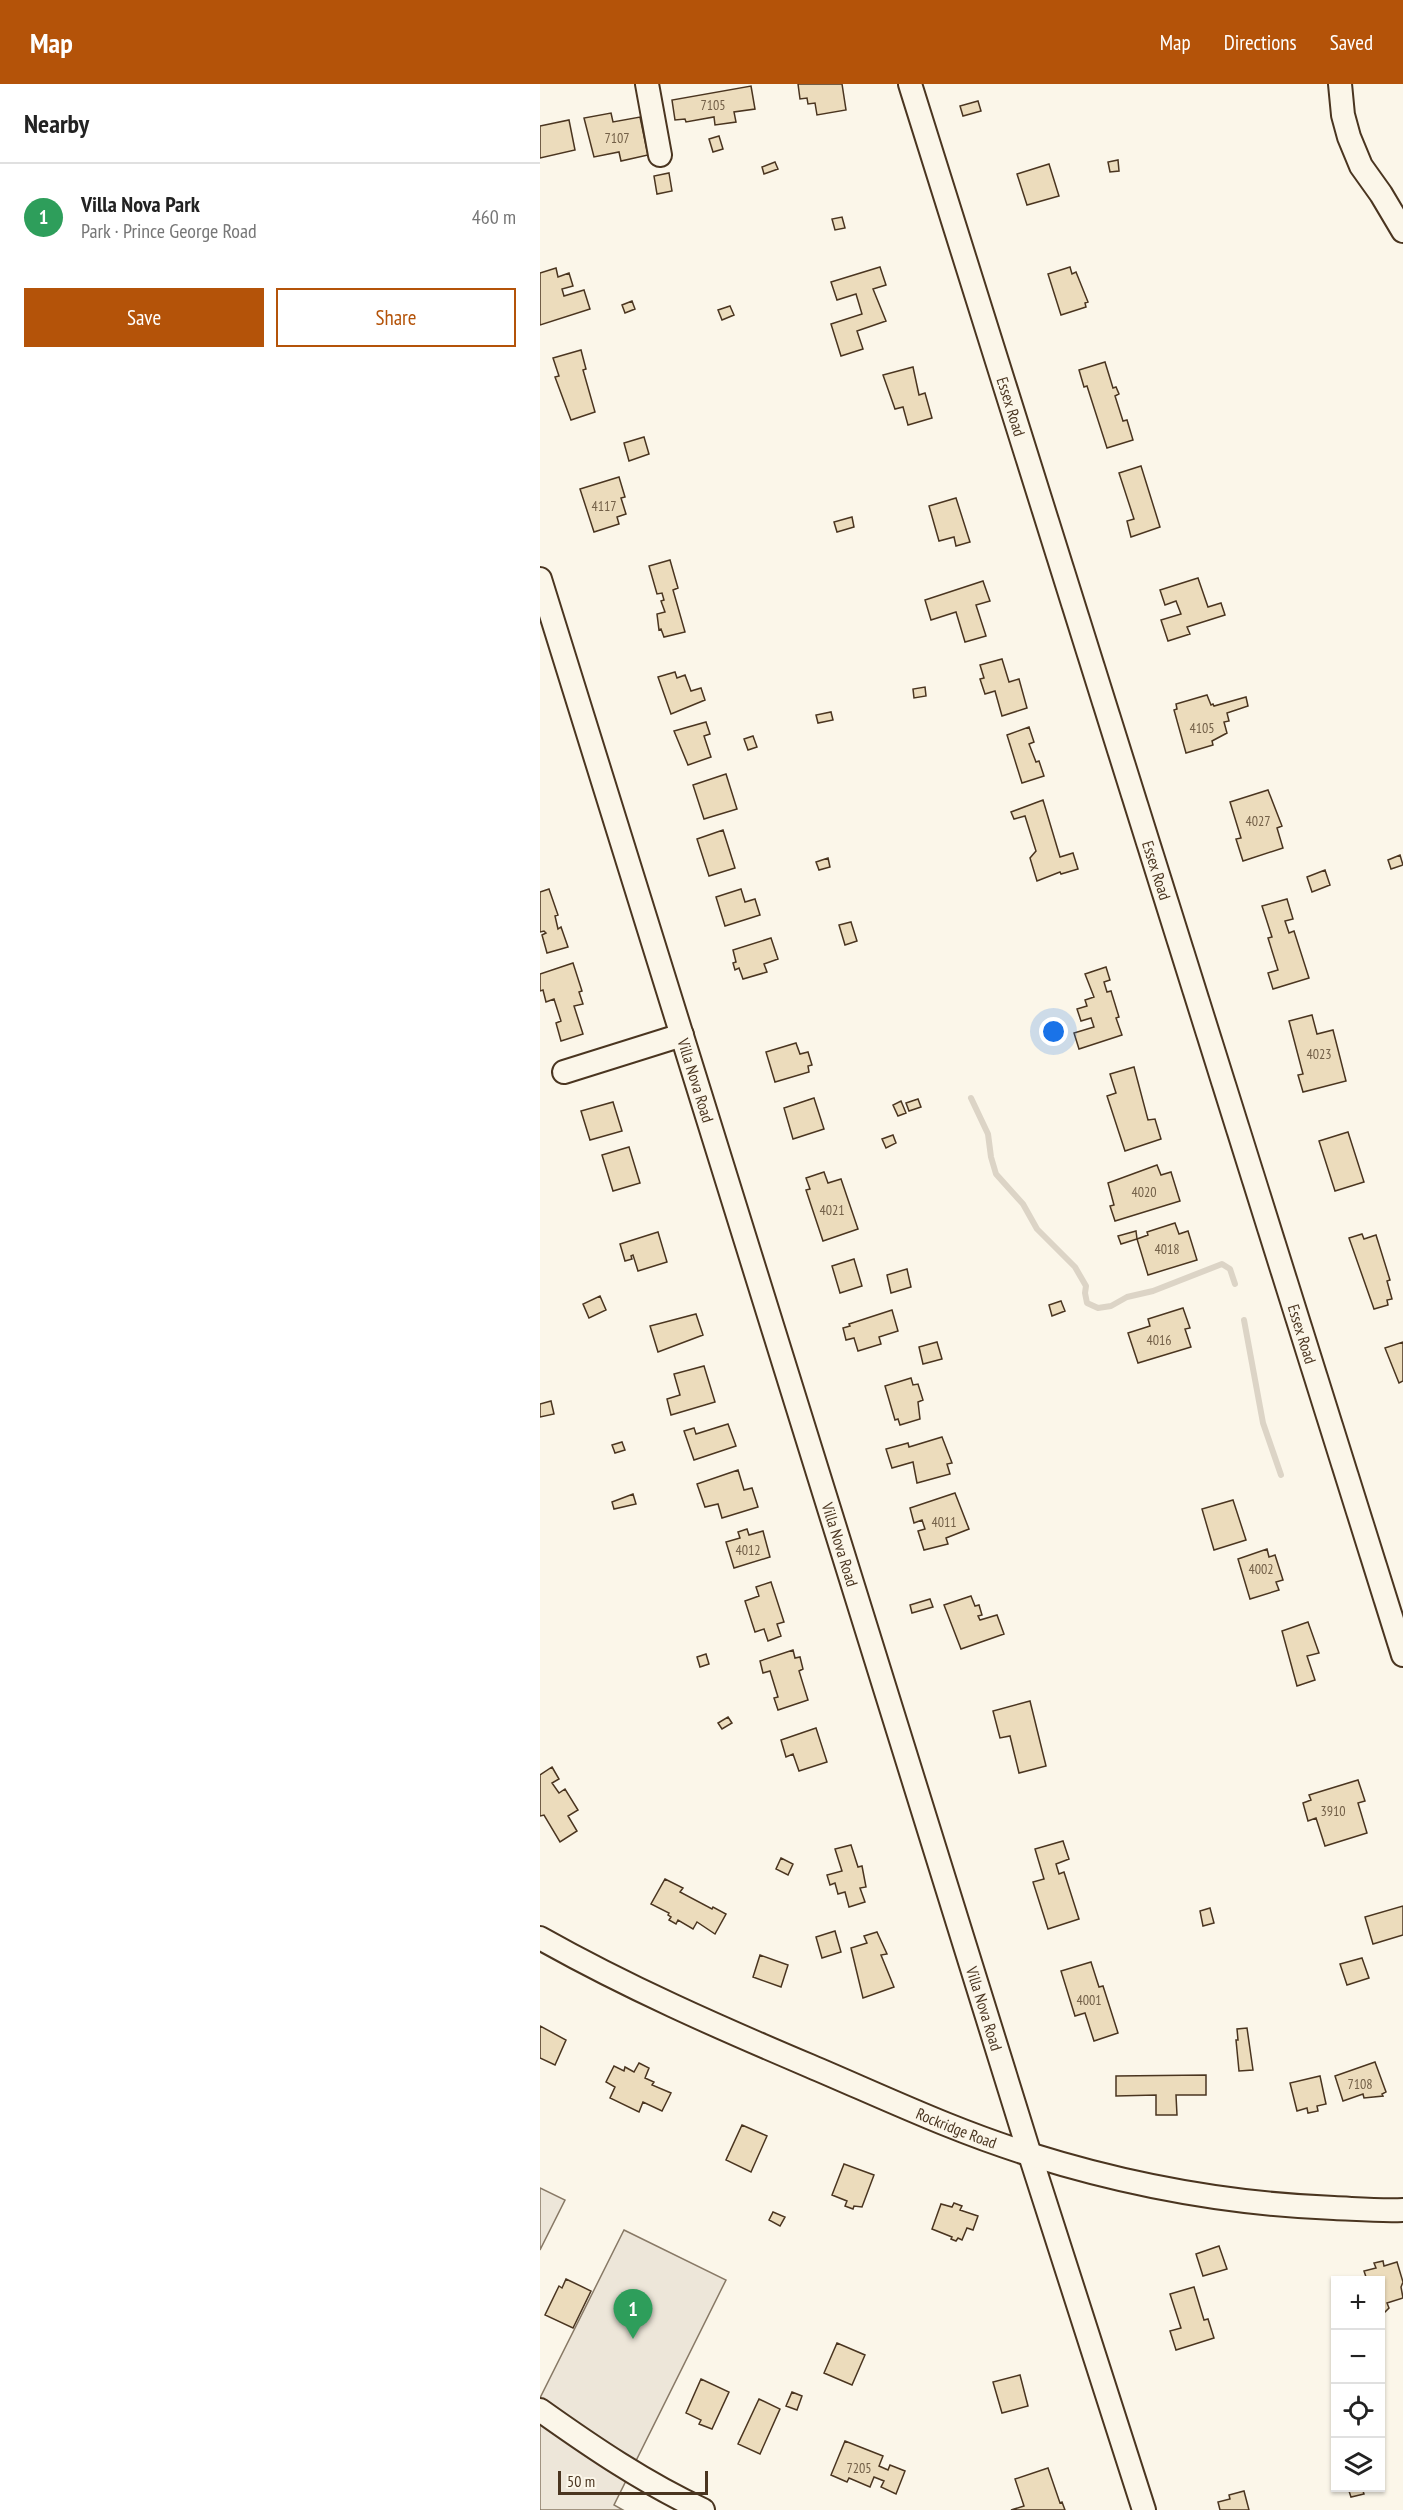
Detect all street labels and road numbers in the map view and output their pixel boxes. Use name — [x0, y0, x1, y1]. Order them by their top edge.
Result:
street label: Essex Road — [993, 374, 1030, 439]
street label: Essex Road — [1138, 838, 1175, 902]
street label: Villa Nova Road — [673, 1035, 718, 1125]
street label: Essex Road — [1284, 1302, 1321, 1366]
street label: Villa Nova Road — [817, 1499, 863, 1589]
street label: Villa Nova Road — [962, 1963, 1007, 2053]
street label: Rockridge Road — [913, 2103, 1000, 2153]

